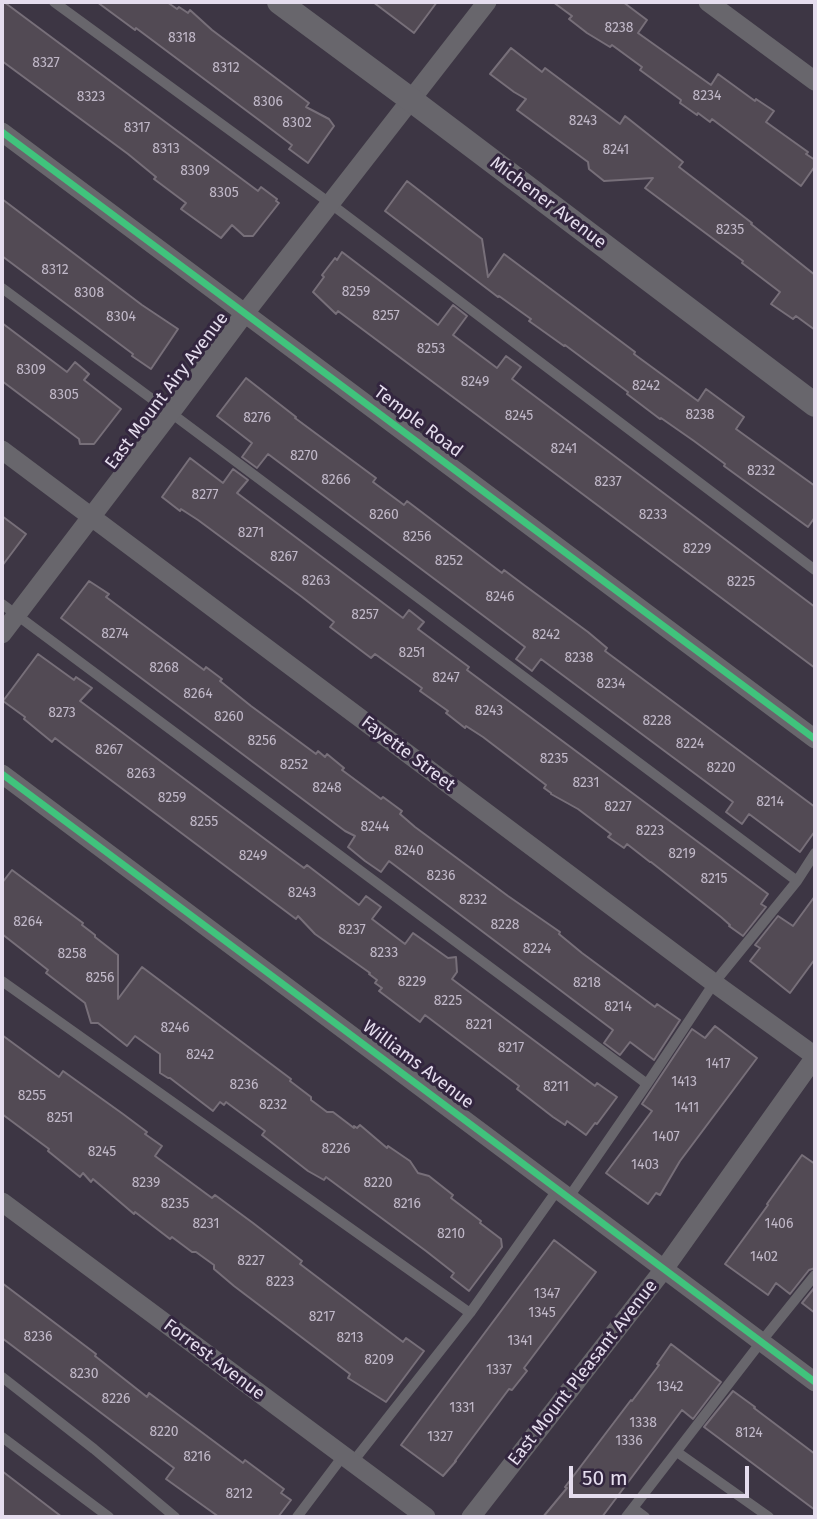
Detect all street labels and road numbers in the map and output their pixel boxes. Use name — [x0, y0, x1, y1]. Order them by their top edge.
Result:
street label: Michener Avenue — [486, 152, 610, 254]
street label: East Mount Airy Avenue — [101, 308, 233, 474]
street label: Temple Road — [369, 382, 467, 462]
street label: Fayette Street — [357, 712, 459, 796]
street label: Williams Avenue — [358, 1016, 478, 1114]
street label: East Mount Pleasant Avenue — [504, 1276, 662, 1470]
street label: Forrest Avenue — [159, 1315, 269, 1405]

